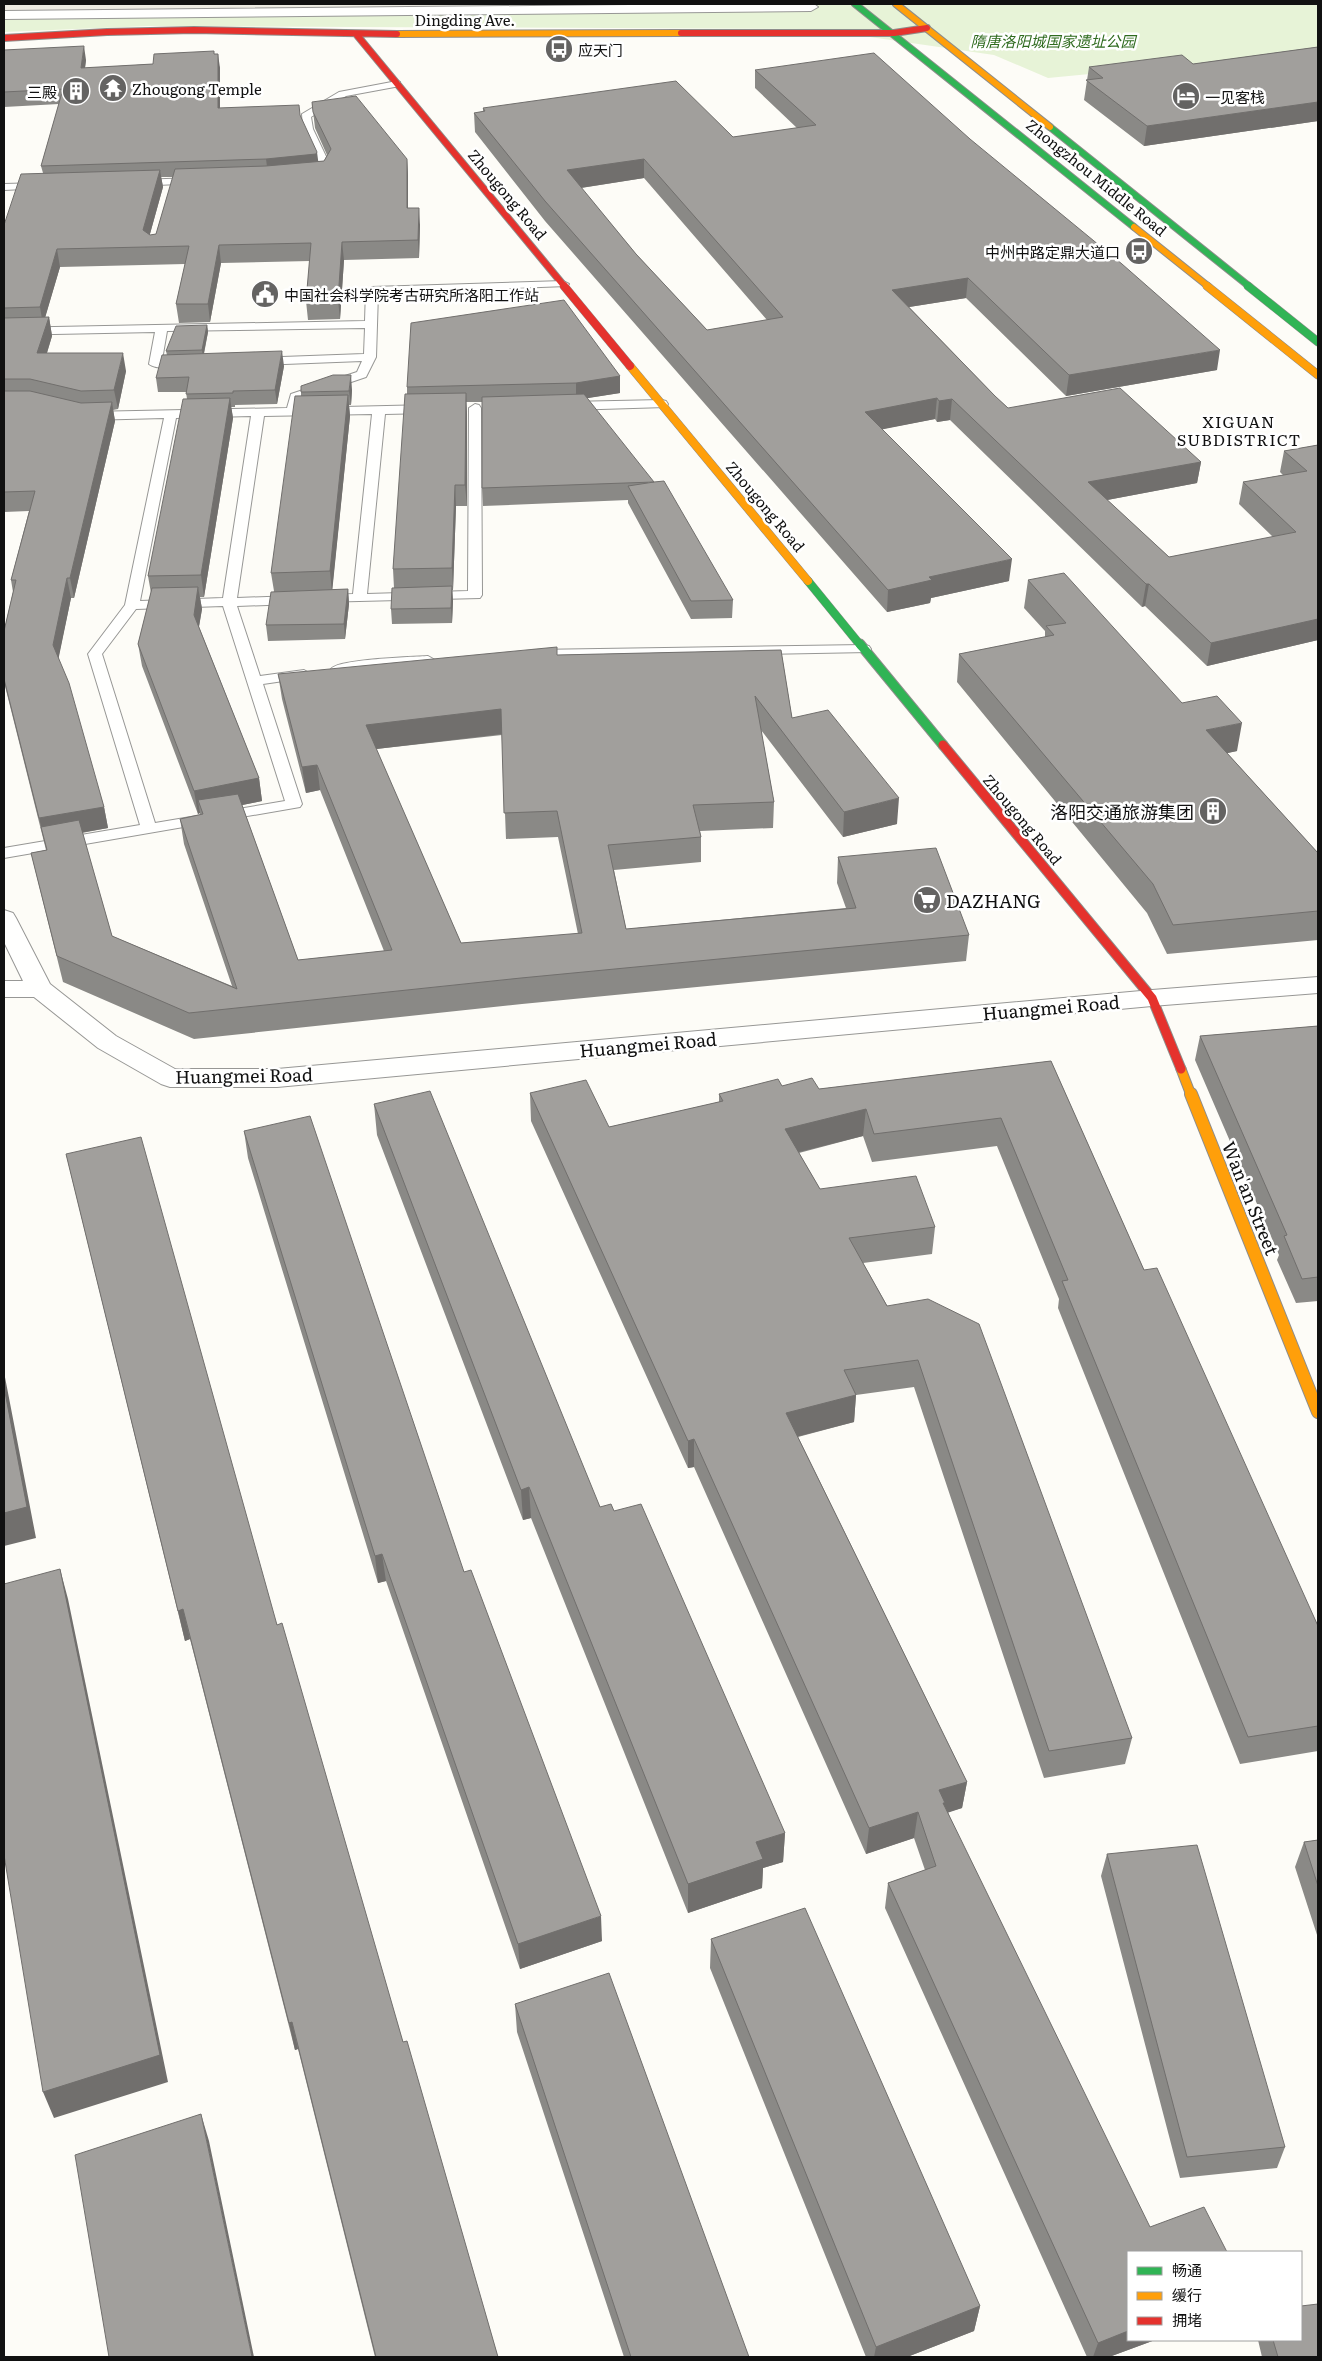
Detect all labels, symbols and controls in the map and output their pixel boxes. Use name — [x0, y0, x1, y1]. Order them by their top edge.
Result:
street label: Dingding Ave. — [415, 8, 515, 31]
park label: 隋唐洛阳城国家遗址公园 — [970, 29, 1137, 52]
bus stop icon: 应天门 — [544, 34, 574, 64]
place label: 应天门 — [578, 38, 623, 61]
temple icon: Zhougong Temple — [98, 73, 128, 103]
building icon: 三殿 — [61, 76, 91, 106]
place label: Zhougong Temple — [132, 77, 262, 100]
place label: 三殿 — [27, 80, 57, 103]
hotel icon: 一见客栈 — [1171, 81, 1201, 111]
place label: 一见客栈 — [1205, 85, 1265, 108]
street label: Zhongzhou Middle Road — [1022, 113, 1172, 241]
street label: Zhougong Road — [463, 144, 553, 244]
bus stop icon: 中州中路定鼎大道口 — [1124, 236, 1154, 266]
place label: 中州中路定鼎大道口 — [985, 240, 1120, 263]
public building icon: 中国社会科学院考古研究所洛阳工作站 — [250, 279, 280, 309]
place label: 中国社会科学院考古研究所洛阳工作站 — [284, 283, 539, 306]
district label: XIGUAN SUBDISTRICT — [1177, 409, 1301, 451]
street label: Zhougong Road — [721, 456, 811, 556]
street label: Zhougong Road — [978, 769, 1068, 869]
building icon: 洛阳交通旅游集团 — [1198, 796, 1228, 826]
place label: 洛阳交通旅游集团 — [1050, 798, 1194, 825]
supermarket icon: DAZHANG — [912, 885, 942, 915]
place label: DAZHANG — [946, 887, 1041, 914]
street label: Huangmei Road — [981, 988, 1121, 1026]
street label: Huangmei Road — [578, 1025, 718, 1063]
street label: Huangmei Road — [175, 1060, 313, 1090]
street label: Wan'an Street — [1216, 1137, 1286, 1260]
legend — [1127, 2251, 1302, 2341]
text: 畅通 — [1172, 2258, 1202, 2281]
text: 缓行 — [1172, 2283, 1202, 2306]
text: 拥堵 — [1172, 2308, 1202, 2331]

